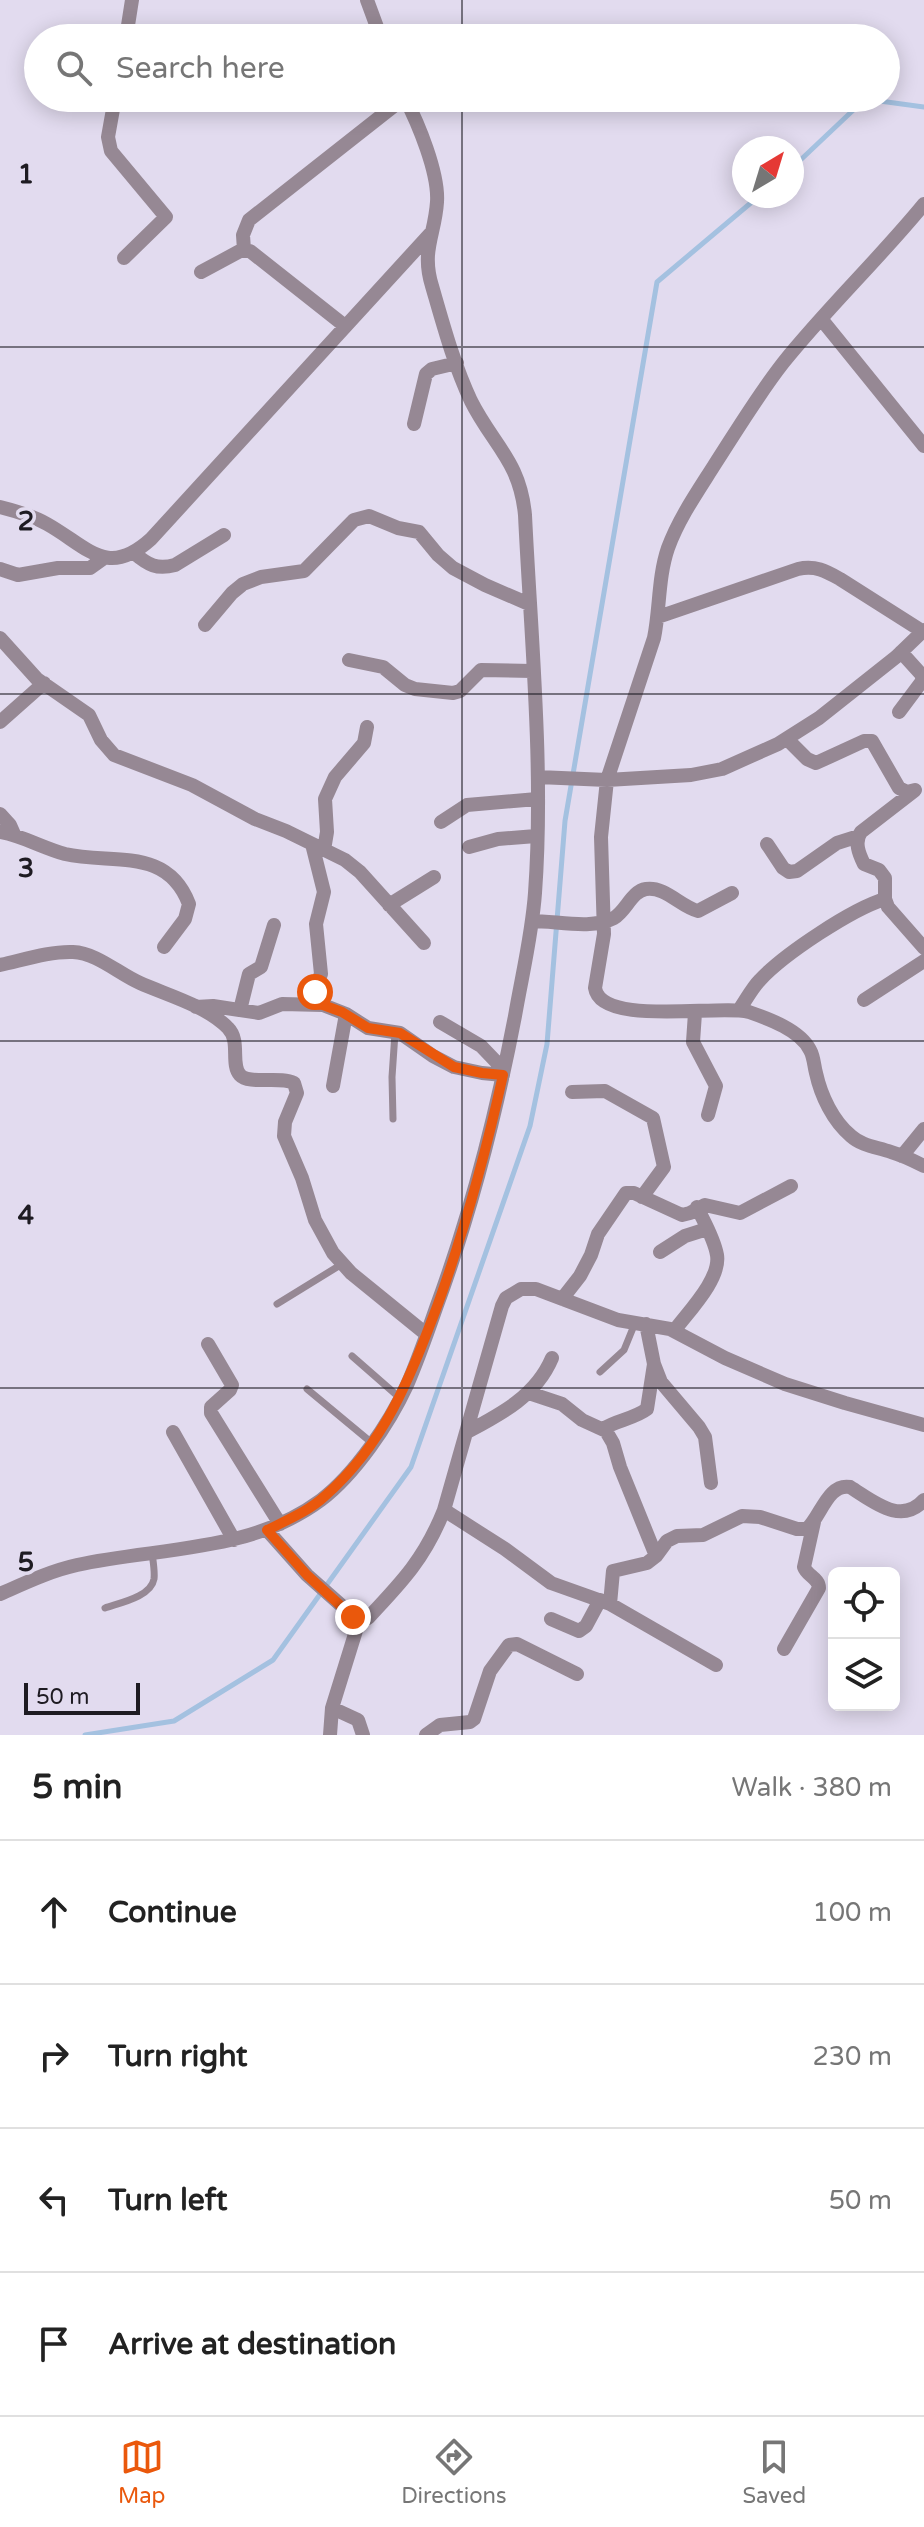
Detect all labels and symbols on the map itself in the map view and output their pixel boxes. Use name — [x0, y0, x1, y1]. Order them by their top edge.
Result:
north arrow — [732, 136, 804, 208]
text: 1 — [18, 159, 34, 190]
text: 2 — [18, 506, 34, 537]
text: 3 — [18, 853, 34, 884]
route start — [297, 974, 333, 1010]
text: 4 — [18, 1200, 34, 1231]
text: 5 — [18, 1547, 34, 1578]
route end — [335, 1599, 371, 1635]
scale bar — [24, 1679, 140, 1715]

